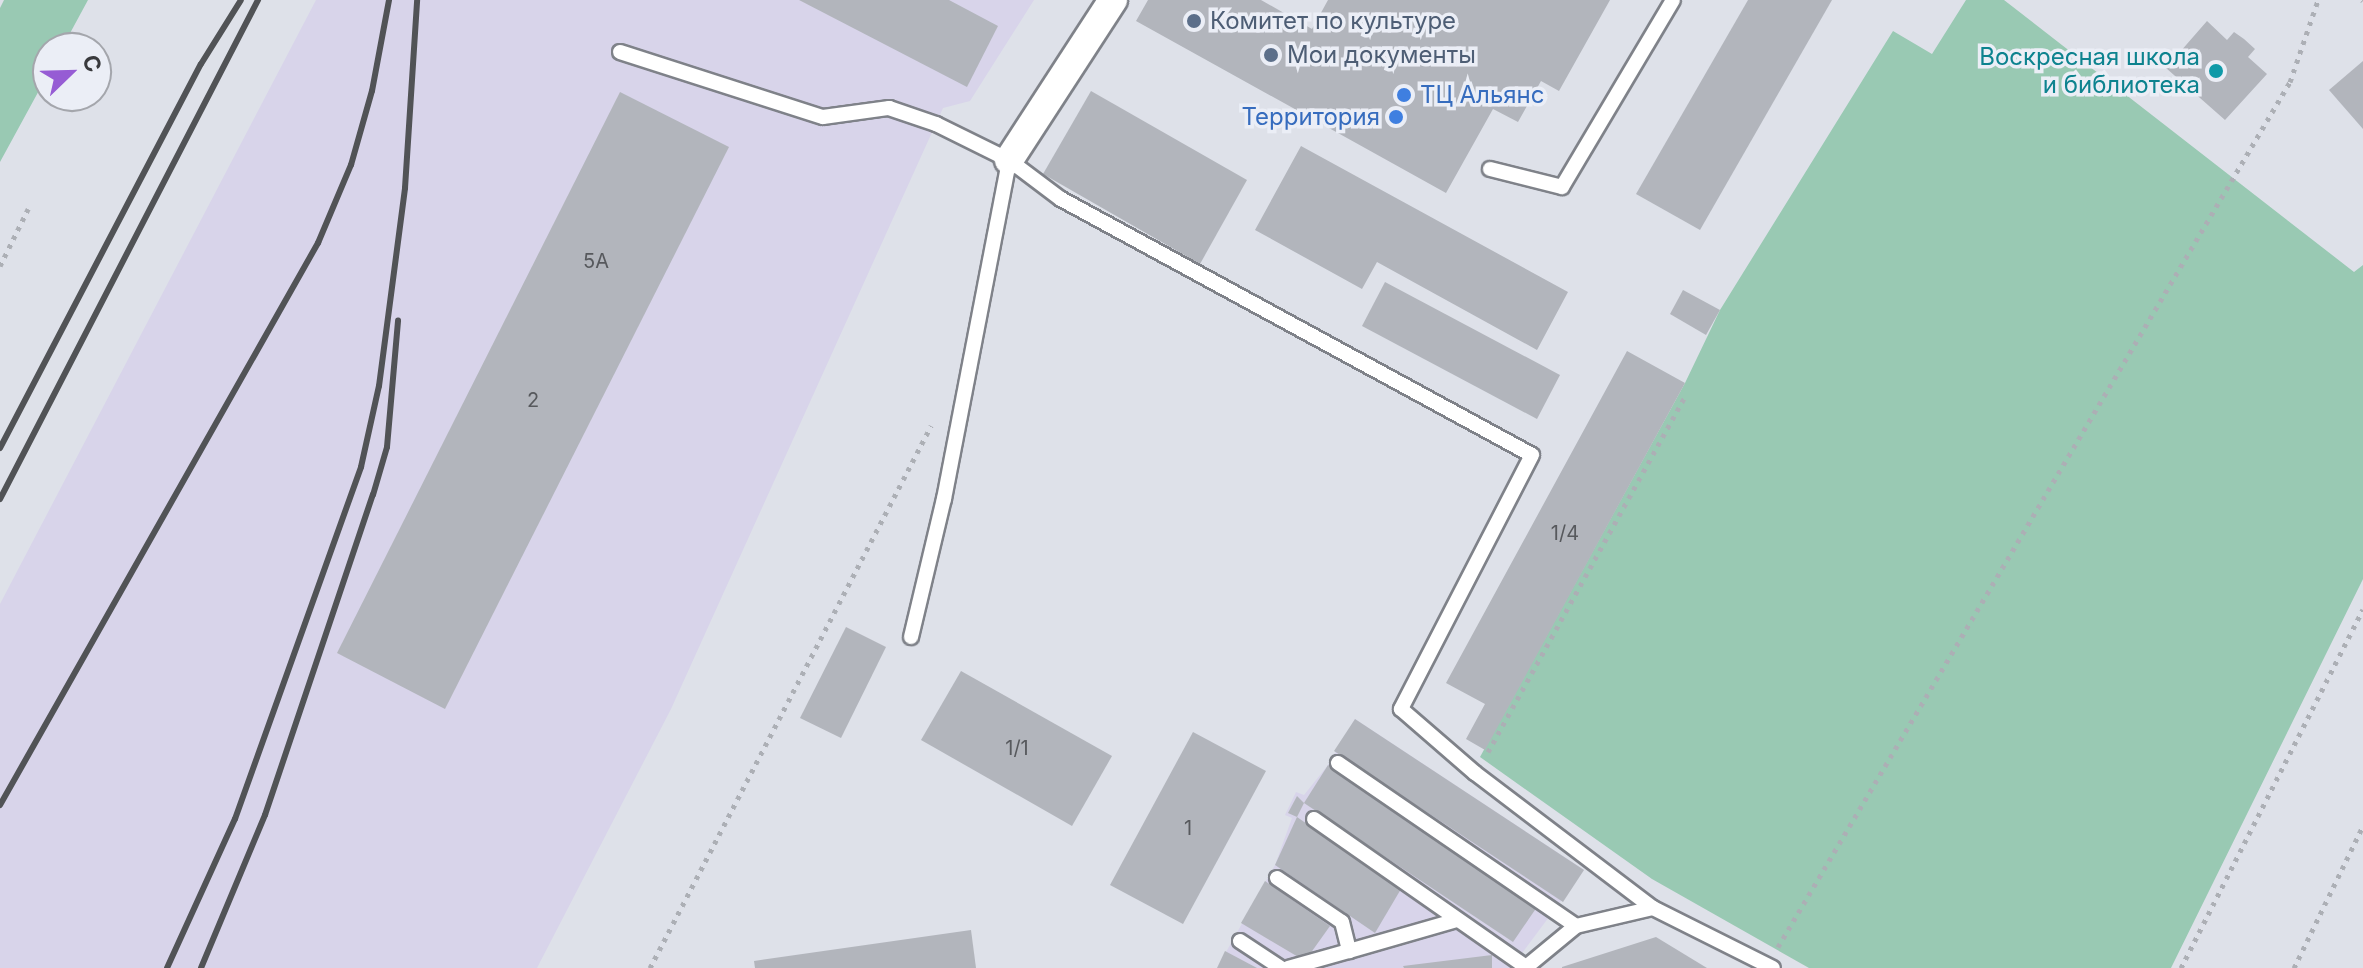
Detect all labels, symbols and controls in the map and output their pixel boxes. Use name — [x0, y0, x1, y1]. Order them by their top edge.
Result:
place label: Комитет по культуре — [1210, 7, 1456, 35]
marker: Комитет по культуре — [1185, 12, 1203, 30]
north arrow — [32, 32, 112, 112]
place label: Мои документы — [1287, 41, 1476, 69]
place label: Воскресная школа и библиотека — [1979, 43, 2200, 99]
marker: Мои документы — [1262, 46, 1280, 64]
text: С — [77, 51, 107, 76]
marker: Воскресная школа и библиотека — [2207, 62, 2225, 80]
place label: ТЦ Альянс — [1420, 81, 1545, 109]
marker: ТЦ Альянс — [1395, 86, 1413, 104]
place label: Территория — [1241, 103, 1380, 131]
marker: Территория — [1387, 108, 1405, 126]
house number: 5А — [583, 249, 609, 273]
house number: 2 — [527, 388, 539, 412]
house number: 1/4 — [1551, 521, 1579, 545]
house number: 1/1 — [1005, 736, 1029, 760]
house number: 1 — [1184, 816, 1192, 840]

